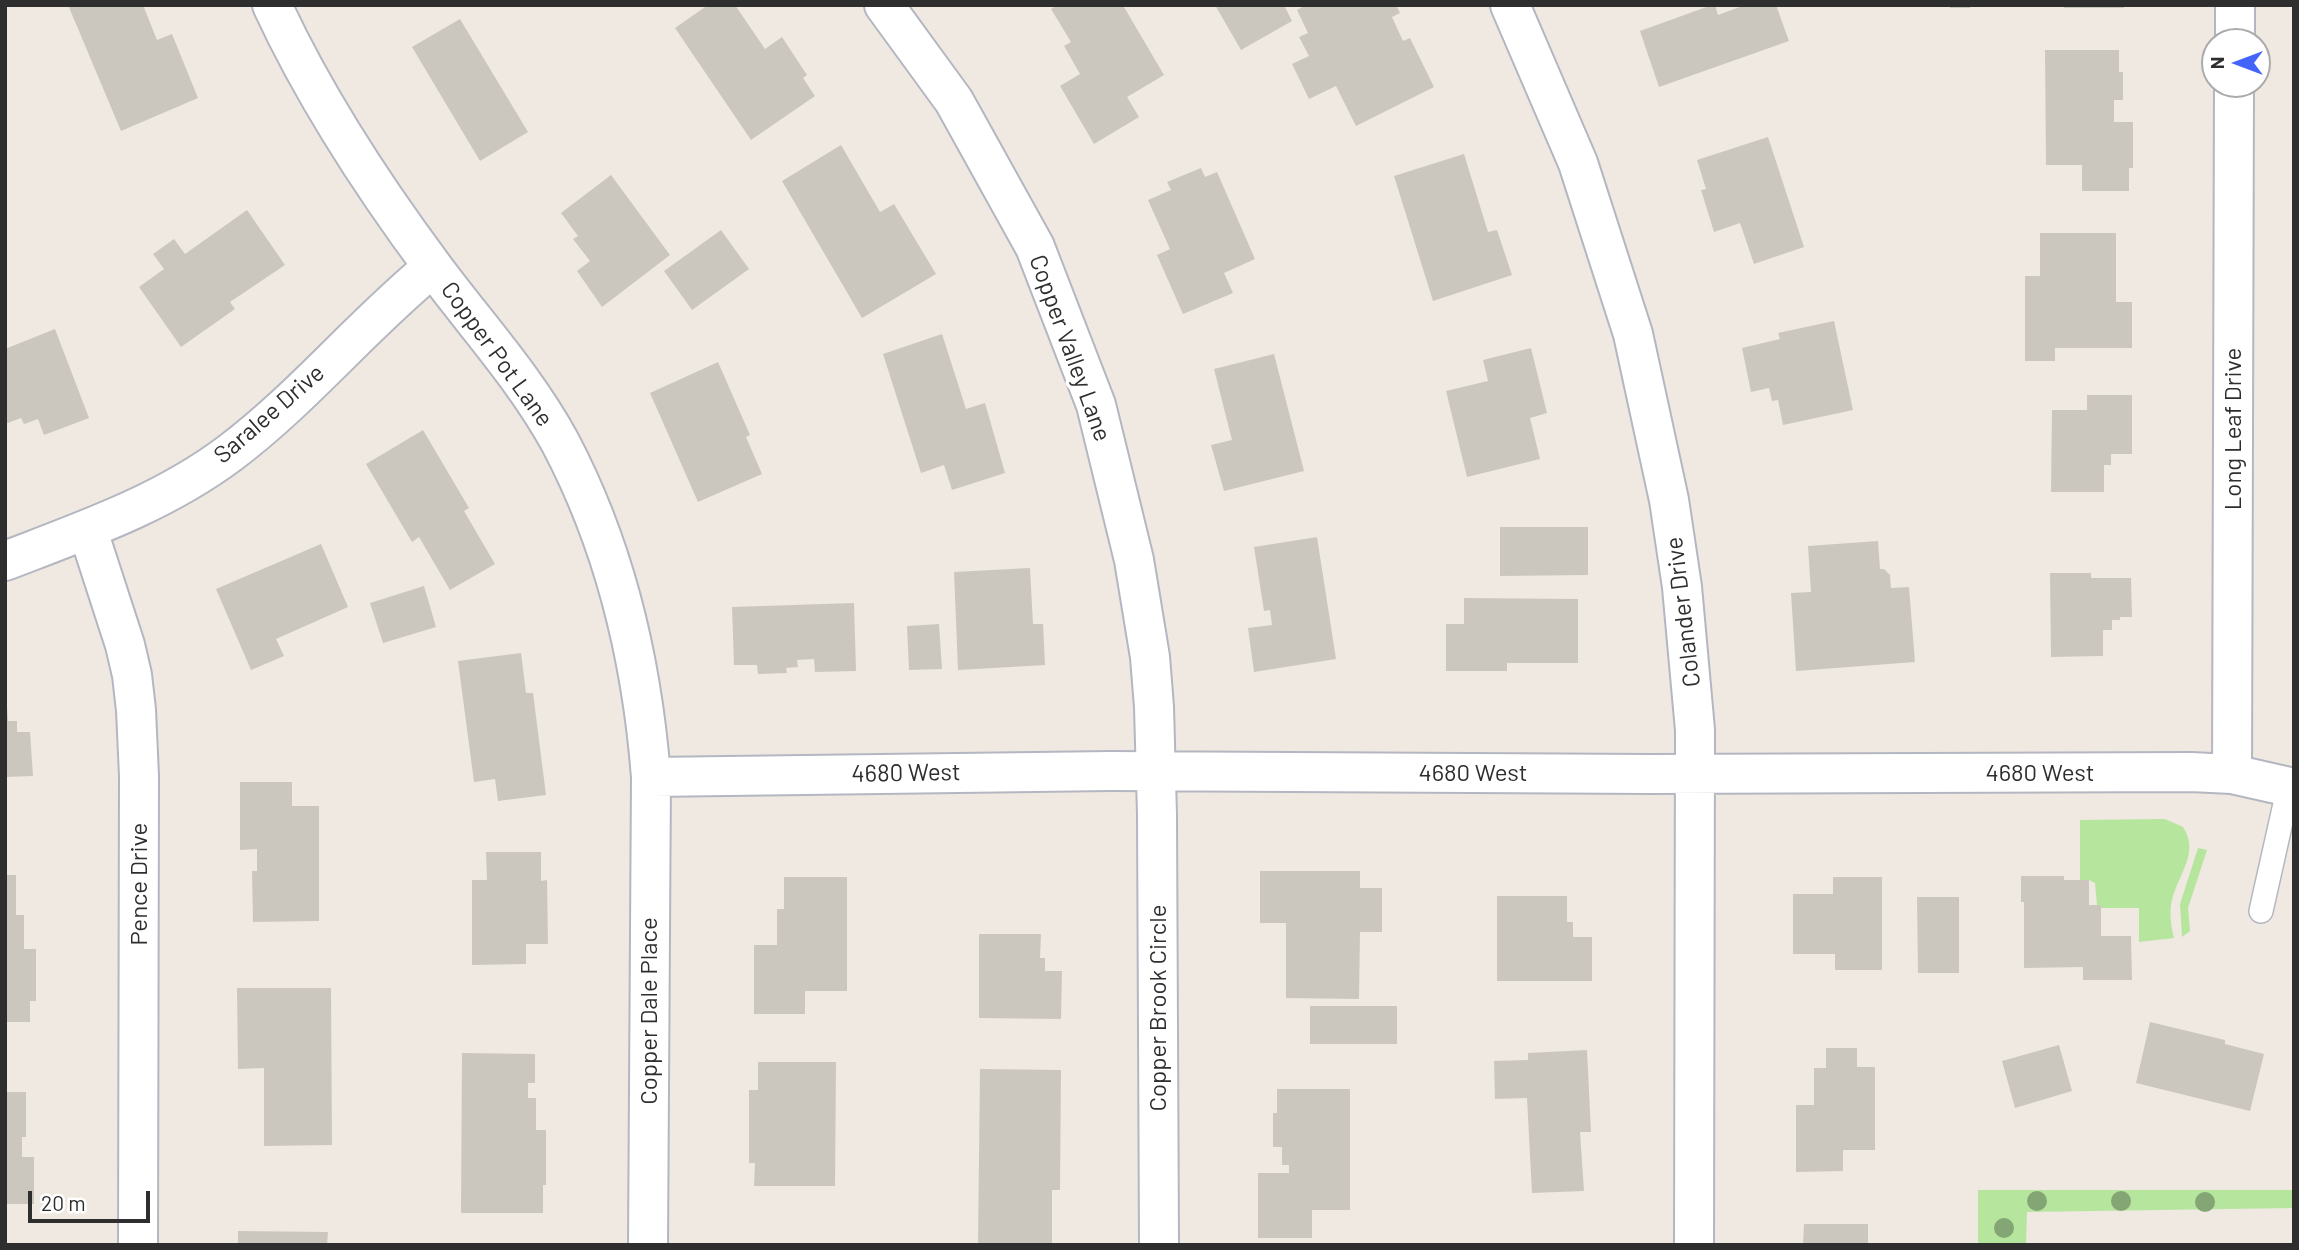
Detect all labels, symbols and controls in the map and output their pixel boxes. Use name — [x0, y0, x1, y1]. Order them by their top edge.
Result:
north arrow — [2201, 28, 2271, 98]
text: N — [2205, 57, 2228, 69]
street label: Copper Valley Lane — [1023, 251, 1117, 445]
street label: Copper Pot Lane — [435, 276, 559, 432]
street label: Long Leaf Drive — [2219, 348, 2247, 510]
street label: Saralee Drive — [208, 358, 330, 470]
street label: Colander Drive — [1660, 535, 1706, 689]
street label: 4680 West — [851, 758, 961, 788]
street label: 4680 West — [1418, 759, 1528, 787]
street label: 4680 West — [1985, 759, 2095, 787]
street label: Pence Drive — [125, 823, 153, 945]
street label: Copper Brook Circle — [1144, 904, 1172, 1112]
street label: Copper Dale Place — [635, 917, 663, 1105]
scale bar — [32, 1176, 154, 1220]
text: 20 m — [41, 1190, 86, 1215]

